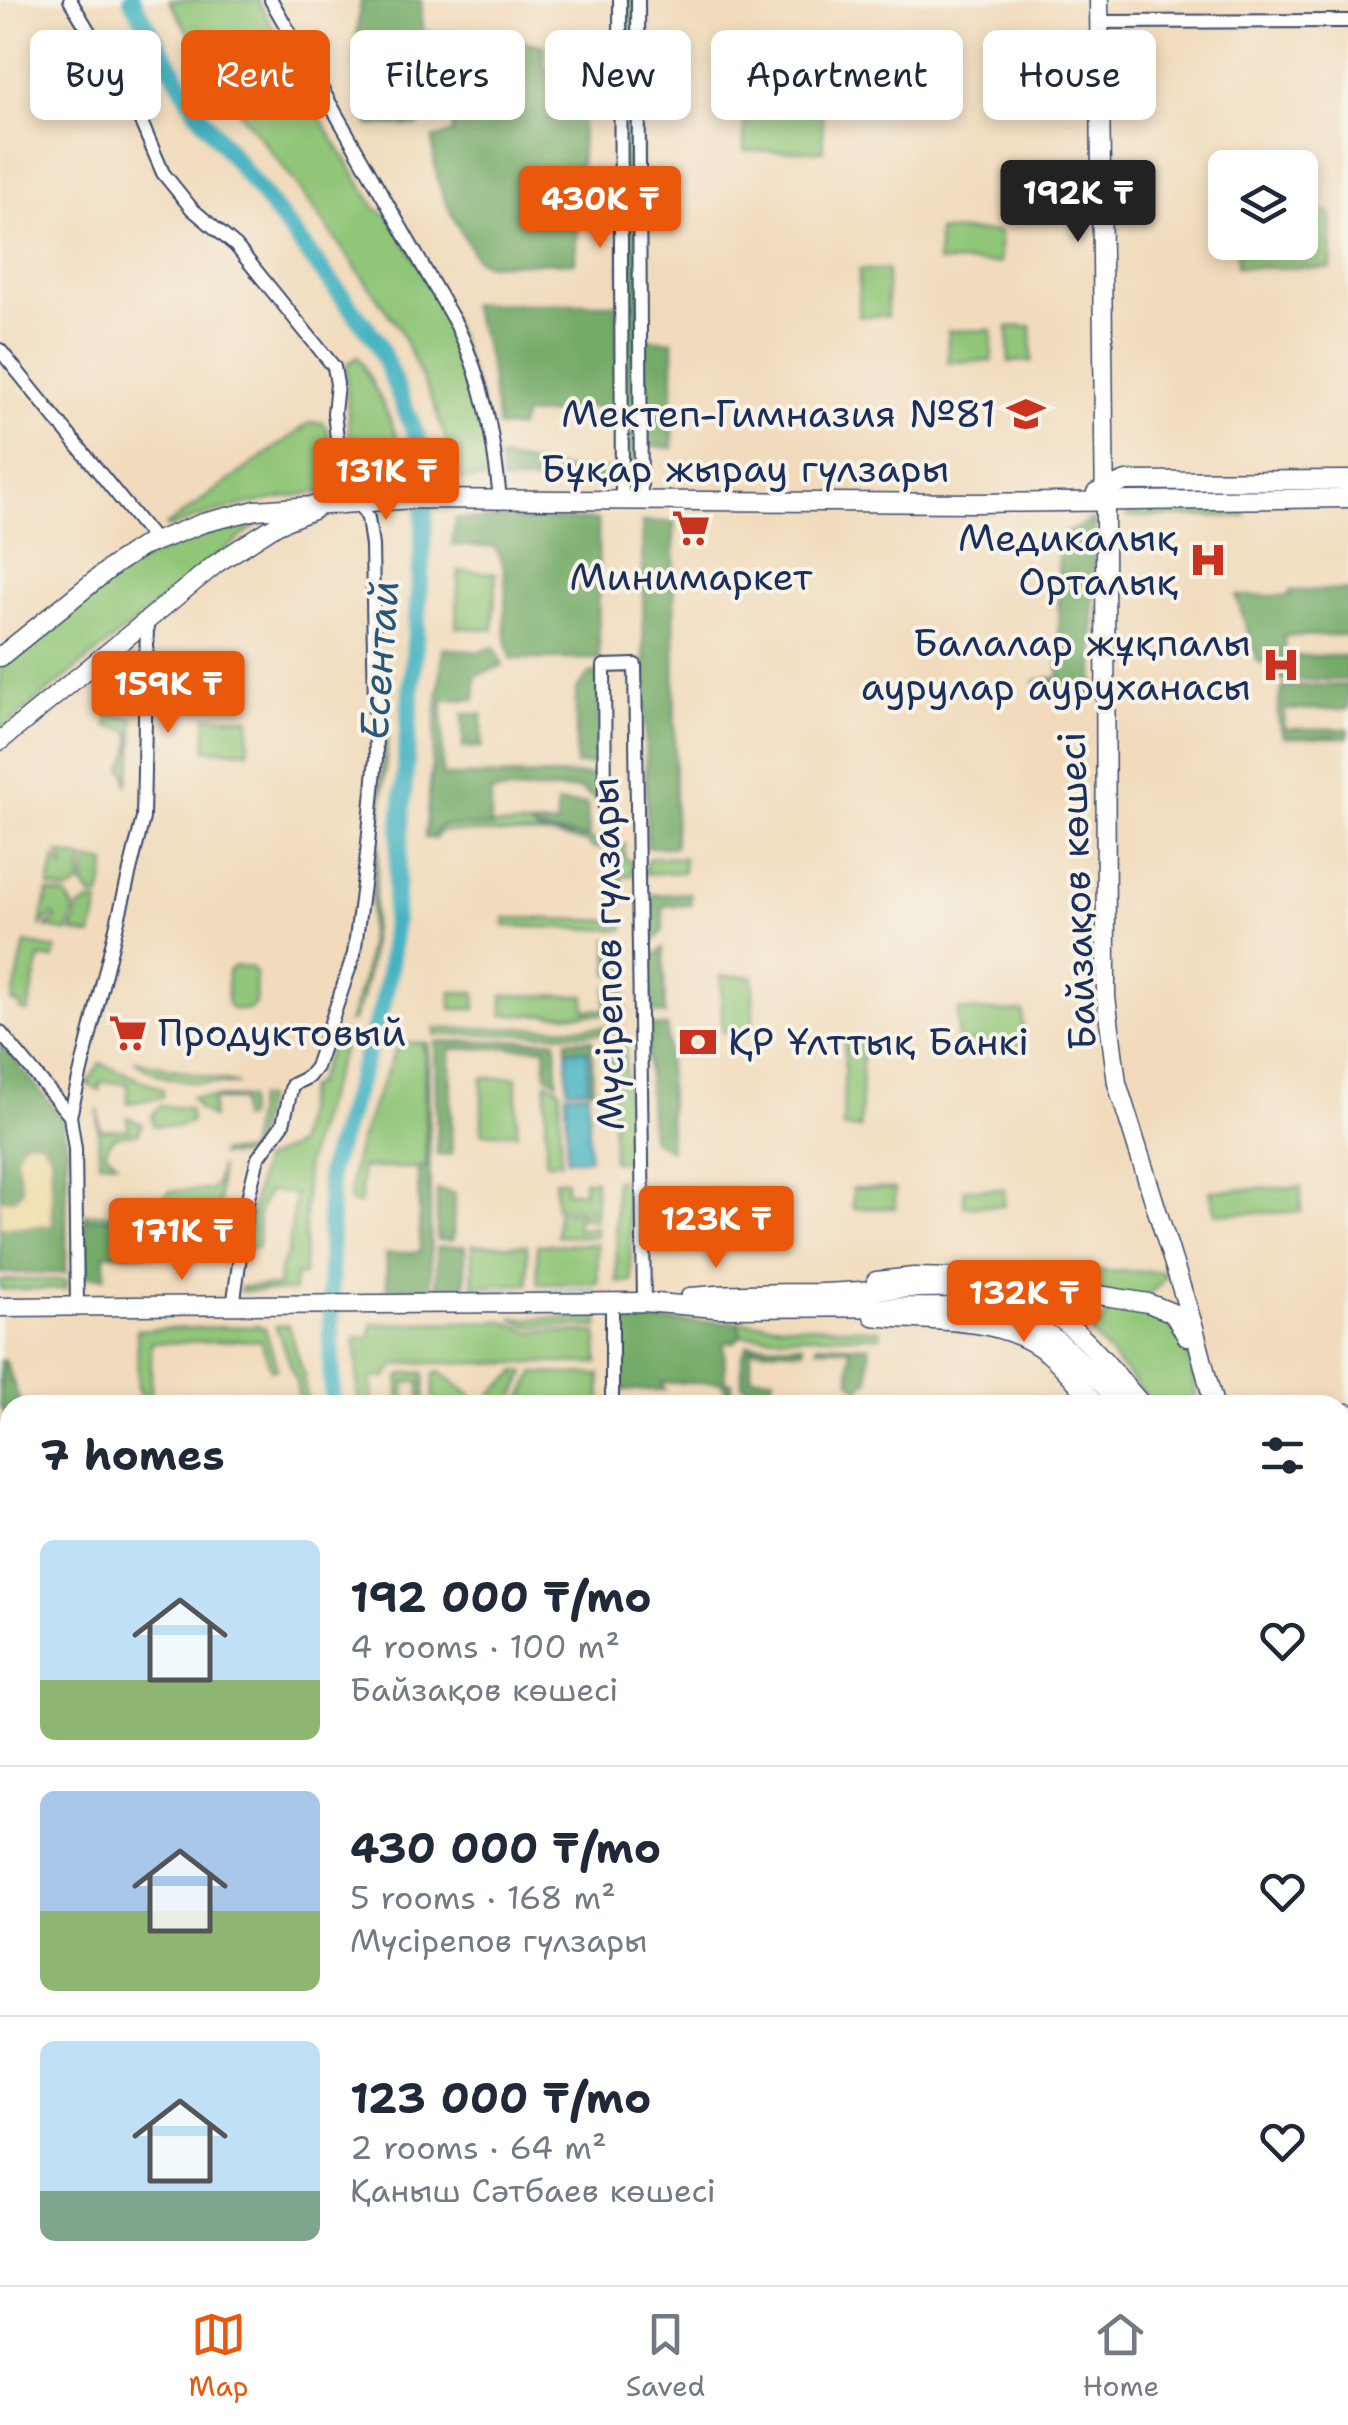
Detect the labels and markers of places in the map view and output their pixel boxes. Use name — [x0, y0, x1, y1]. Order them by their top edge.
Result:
pin: 192K ₸ — [997, 160, 1159, 245]
pin: 430K ₸ — [519, 166, 681, 251]
place label: Мектеп-Гимназия №81 — [561, 388, 996, 439]
school or university icon: Мектеп-Гимназия №81 — [1005, 393, 1047, 435]
pin: 131K ₸ — [305, 438, 467, 523]
supermarket icon: Минимаркет — [670, 507, 712, 549]
place label: Медикалық Орталық — [958, 512, 1179, 607]
hospital icon: Медикалық Орталық — [1187, 539, 1229, 581]
place label: Минимаркет — [570, 551, 813, 602]
place label: Балалар жұқпалы аурулар ауруханасы — [861, 617, 1251, 712]
hospital icon: Балалар жұқпалы аурулар ауруханасы — [1260, 644, 1302, 686]
pin: 159K ₸ — [87, 651, 249, 736]
place label: Продуктовый — [158, 1007, 406, 1058]
supermarket icon: Продуктовый — [107, 1012, 149, 1054]
place label: ҚР Ұлттық Банкі — [728, 1016, 1029, 1067]
bank icon: ҚР Ұлттық Банкі — [677, 1021, 719, 1063]
pin: 123K ₸ — [635, 1186, 797, 1271]
pin: 171K ₸ — [101, 1198, 263, 1283]
pin: 132K ₸ — [943, 1260, 1105, 1345]

